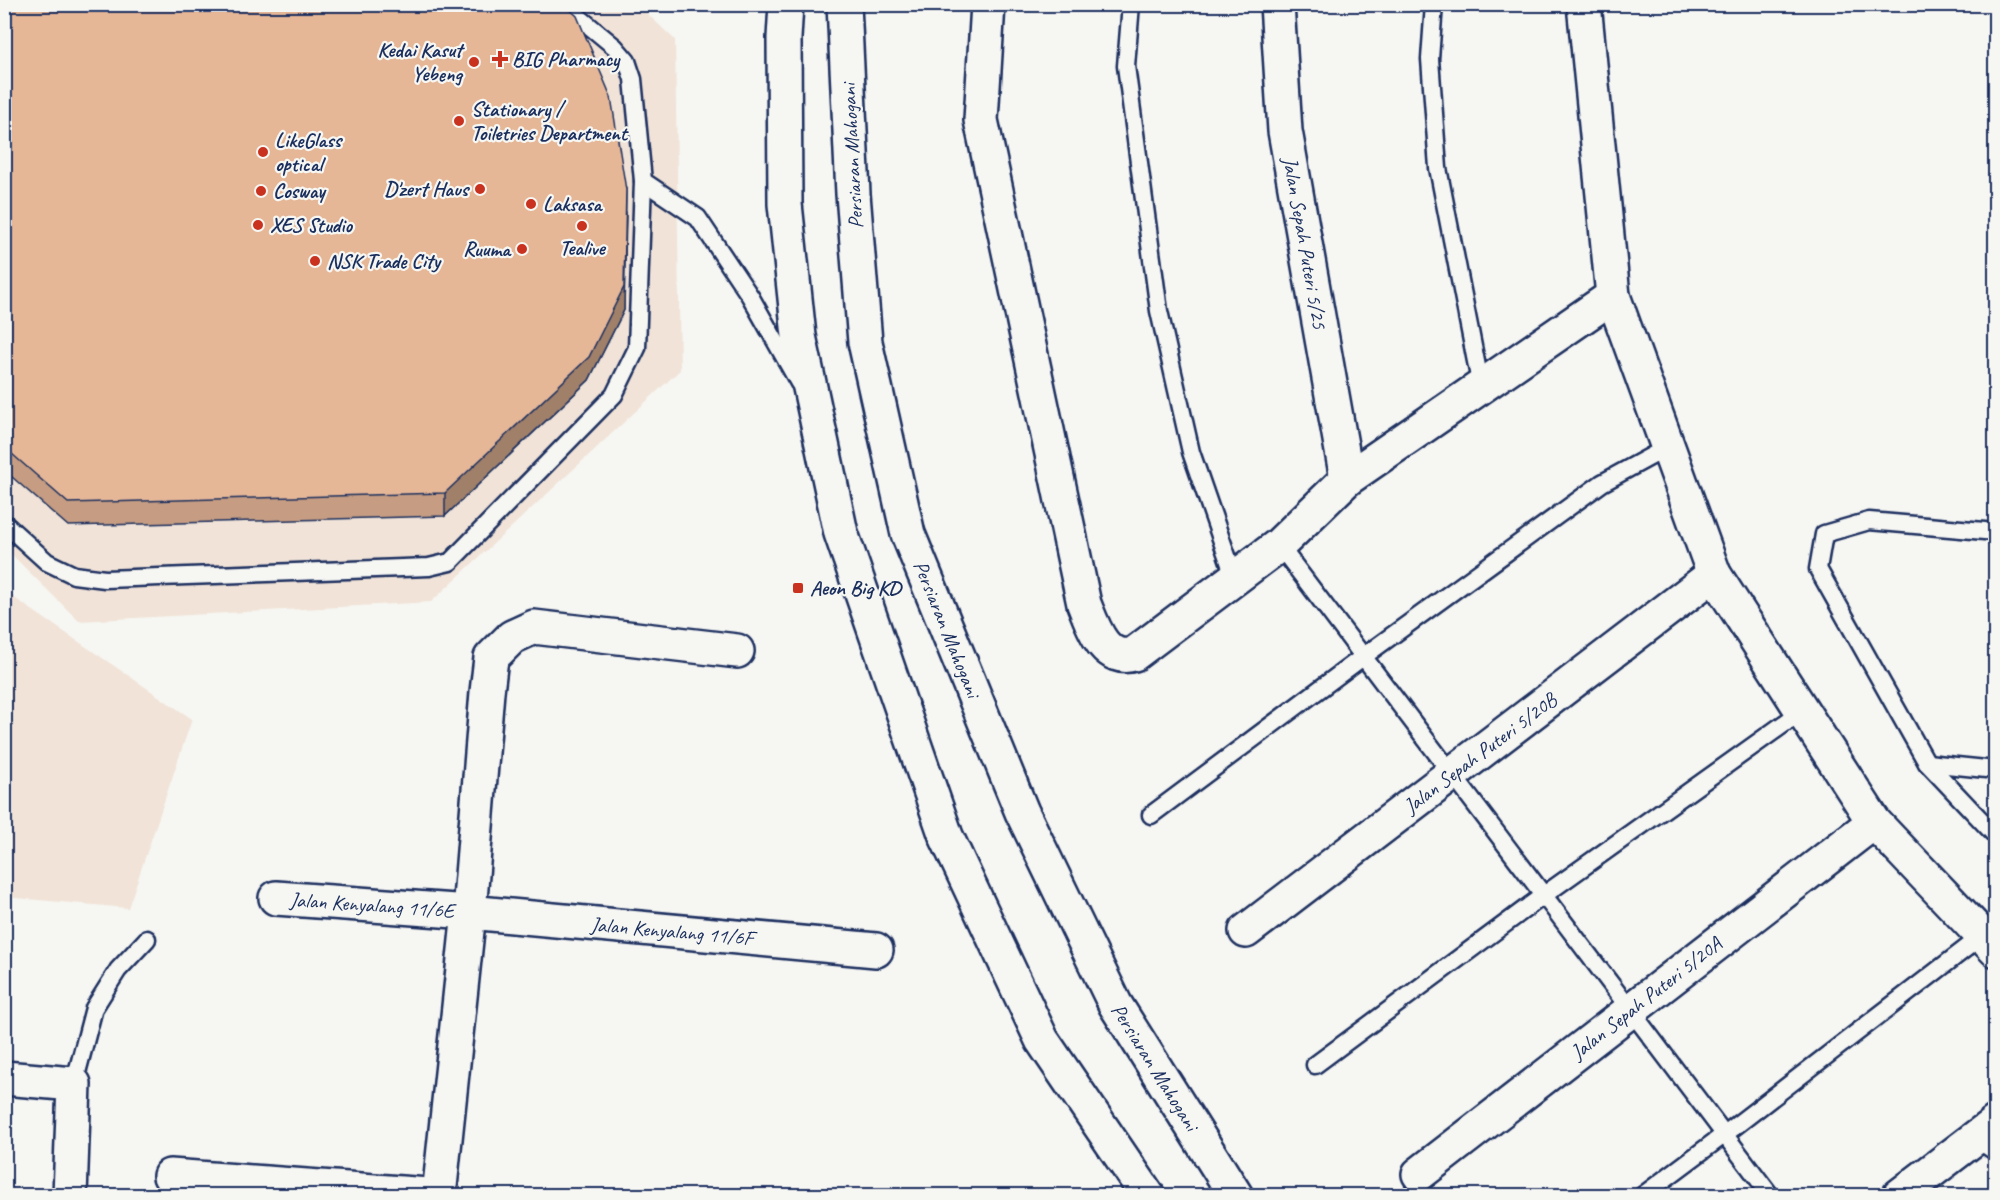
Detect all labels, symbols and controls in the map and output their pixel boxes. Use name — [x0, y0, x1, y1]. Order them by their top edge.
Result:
place label: Kedai Kasut Yebeng — [378, 37, 465, 87]
place label: BIG Pharmacy — [512, 46, 621, 73]
marker: BIG Pharmacy — [493, 52, 507, 66]
marker: Kedai Kasut Yebeng — [467, 55, 481, 69]
street label: Persiaran Mahogani — [835, 80, 869, 229]
place label: Stationary / Toiletries Department — [471, 96, 629, 146]
marker: Stationary / Toiletries Department — [452, 114, 466, 128]
place label: LikeGlass optical — [275, 127, 344, 177]
marker: LikeGlass optical — [256, 145, 270, 159]
street label: Jalan Sepah Puteri 5/25 — [1277, 154, 1333, 332]
place label: D'zert Haus — [384, 176, 471, 202]
place label: Cosway — [273, 178, 327, 204]
marker: D'zert Haus — [473, 182, 487, 196]
marker: Cosway — [254, 184, 268, 198]
place label: Laksasa — [543, 191, 603, 217]
marker: Laksasa — [524, 197, 538, 211]
place label: XES Studio — [270, 212, 353, 238]
marker: XES Studio — [251, 218, 265, 232]
marker: Tealive — [575, 219, 589, 233]
place label: Tealive — [559, 235, 607, 261]
place label: Ruuma — [463, 236, 512, 262]
marker: Ruuma — [515, 242, 529, 256]
place label: NSK Trade City — [327, 248, 442, 274]
marker: NSK Trade City — [308, 254, 322, 268]
street label: Persiaran Mahogani — [908, 557, 987, 704]
place label: Aeon Big KD — [810, 575, 903, 601]
marker: Aeon Big KD — [791, 581, 805, 595]
street label: Jalan Sepah Puteri 5/20B — [1398, 686, 1563, 820]
street label: Jalan Kenyalang 11/6E — [288, 886, 458, 924]
street label: Jalan Kenyalang 11/6F — [589, 911, 759, 951]
street label: Jalan Sepah Puteri 5/20A — [1565, 930, 1728, 1066]
street label: Persiaran Mahogani — [1106, 999, 1206, 1138]

